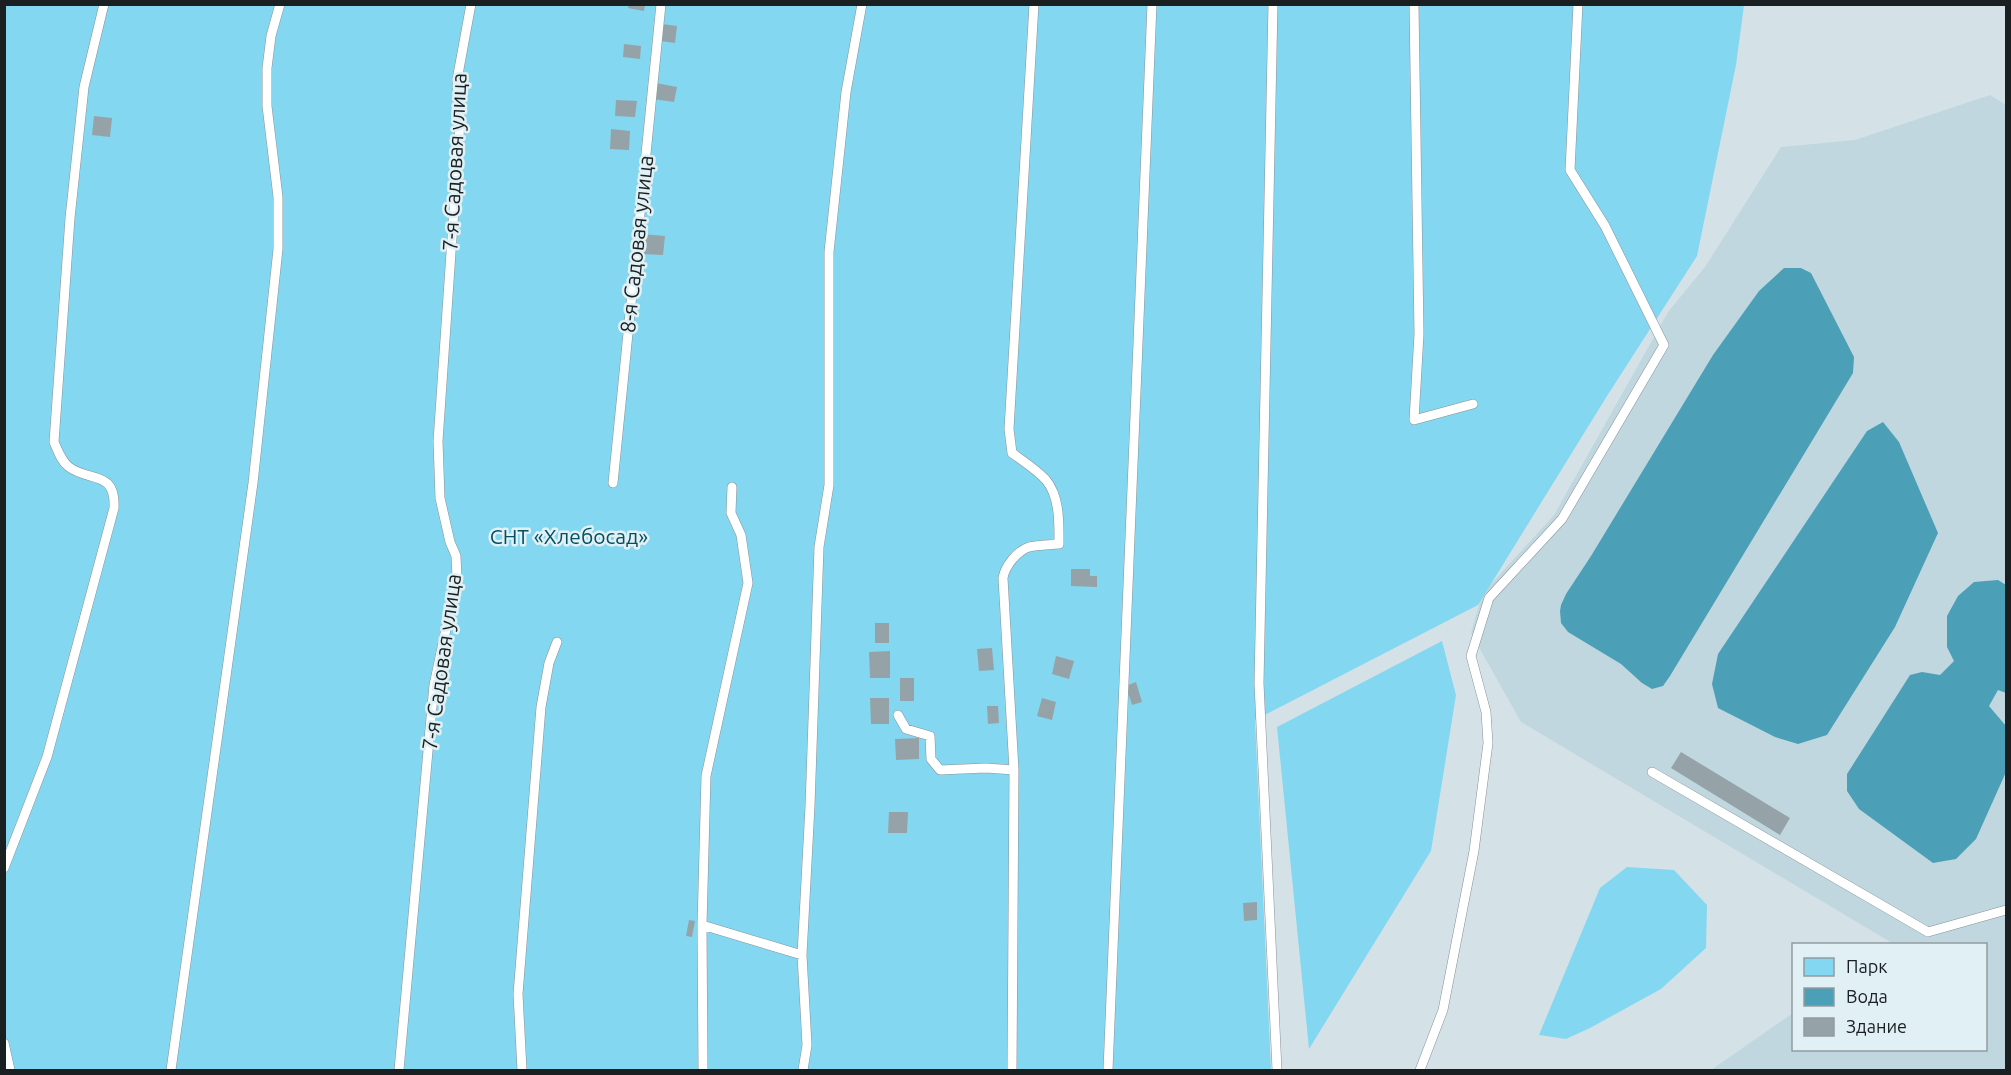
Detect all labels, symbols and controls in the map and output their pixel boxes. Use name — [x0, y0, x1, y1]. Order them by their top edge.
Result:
street label: 7-я Садовая улица — [437, 72, 471, 252]
street label: 8-я Садовая улица — [615, 154, 657, 334]
park label: СНТ «Хлебосад» — [490, 524, 648, 548]
street label: 7-я Садовая улица — [417, 572, 465, 752]
legend — [1792, 943, 1987, 1051]
text: Парк — [1846, 956, 1887, 976]
text: Вода — [1846, 986, 1888, 1006]
text: Здание — [1846, 1016, 1907, 1036]

